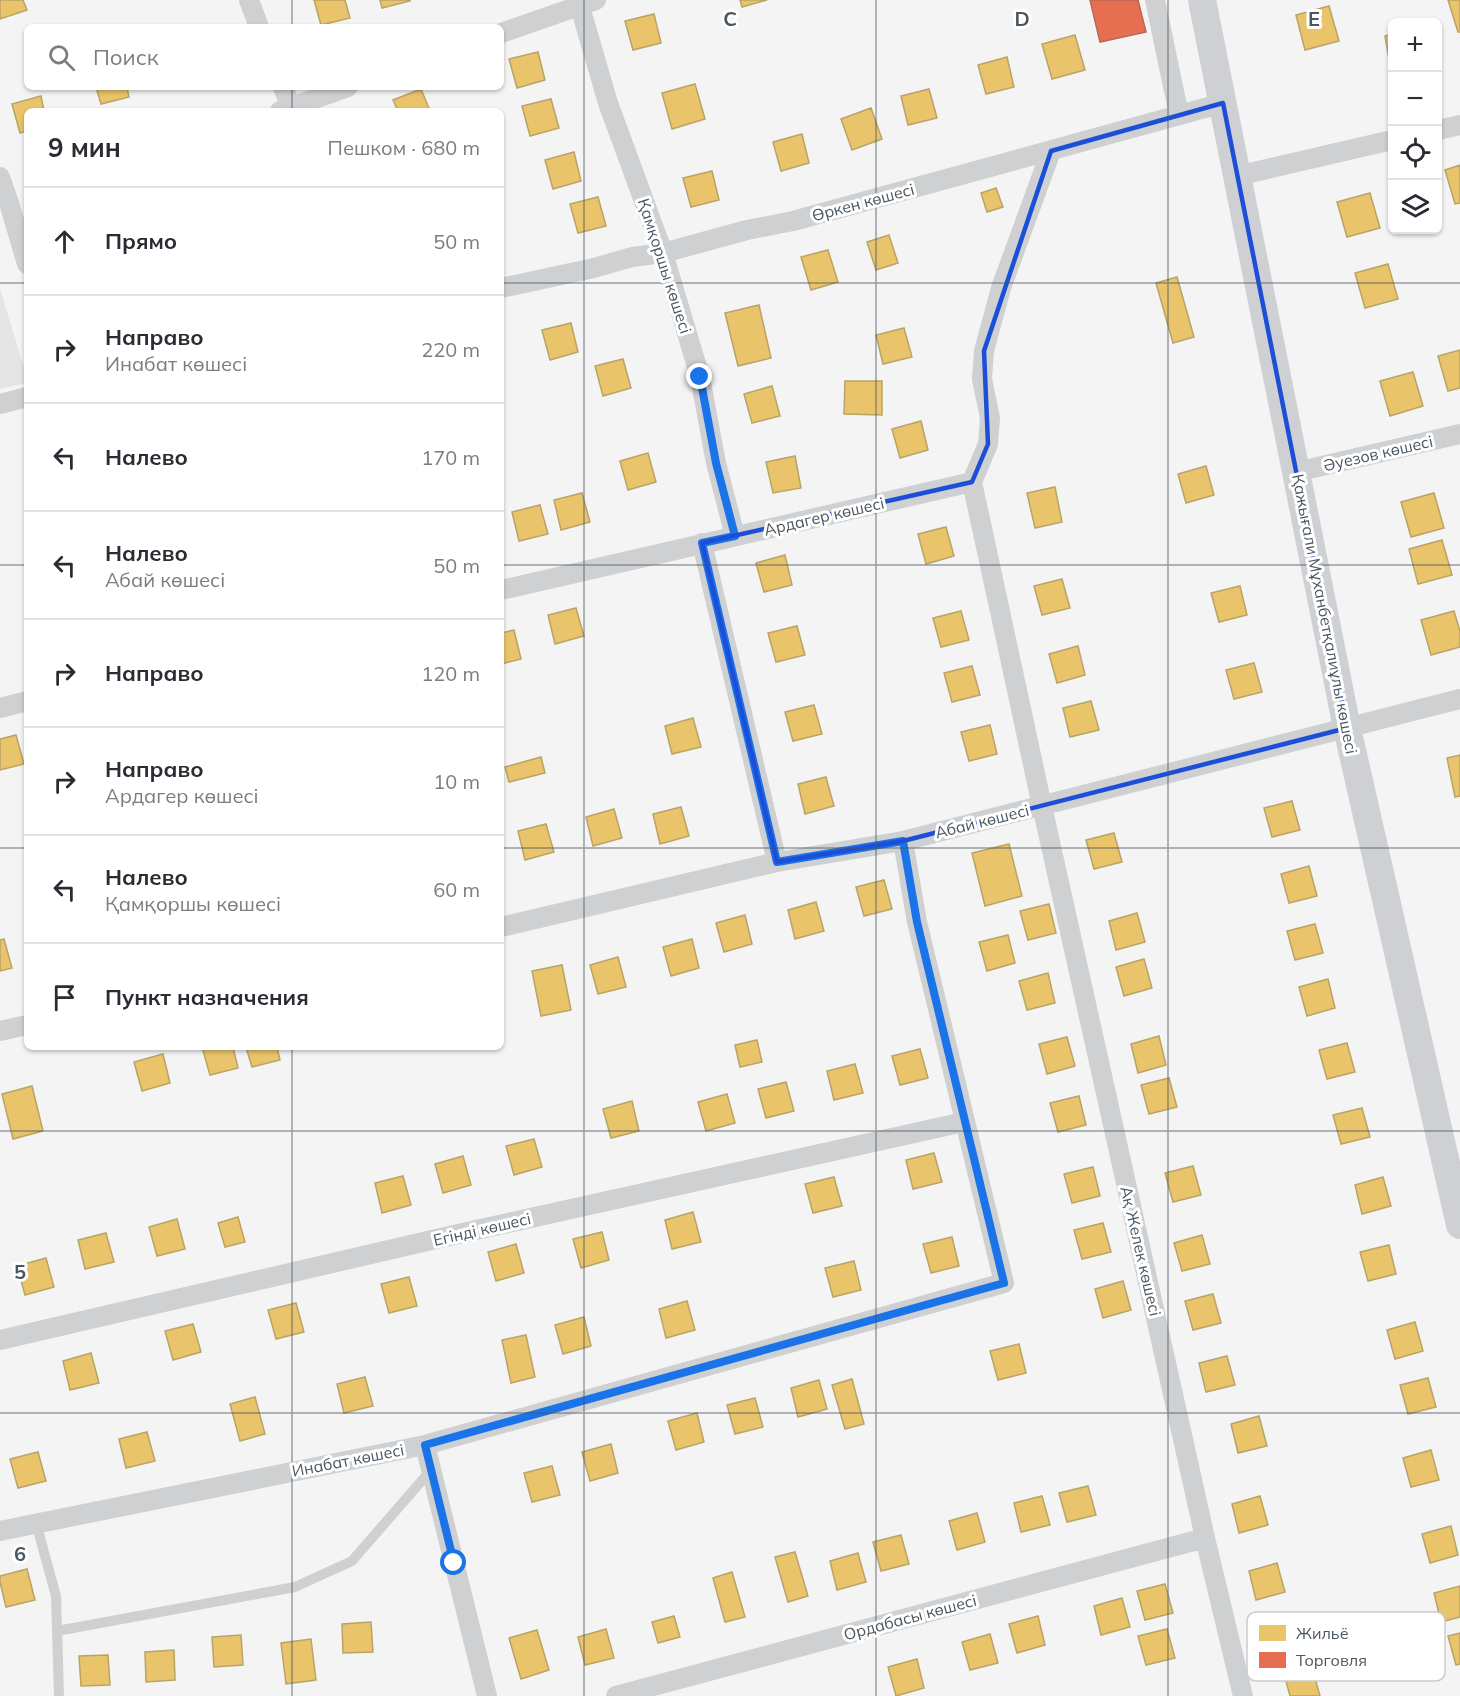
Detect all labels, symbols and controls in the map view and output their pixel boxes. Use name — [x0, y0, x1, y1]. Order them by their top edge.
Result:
text: C — [723, 6, 737, 31]
text: D — [1014, 6, 1030, 31]
text: E — [1308, 6, 1320, 31]
map controls — [1388, 18, 1442, 234]
button: + — [1388, 18, 1442, 72]
search box — [24, 24, 504, 90]
icon: search — [45, 41, 78, 74]
text: Поиск — [93, 43, 159, 71]
button: − — [1388, 72, 1442, 126]
button: locate — [1388, 126, 1442, 180]
text: 9 мин — [48, 131, 121, 164]
text: Пешком · 680 m — [328, 135, 480, 160]
street label: Өркен көшесі — [810, 179, 916, 225]
button: layers — [1388, 180, 1442, 234]
street label: Қамқоршы көшесі — [634, 196, 696, 336]
icon: ahead — [48, 225, 81, 258]
text: Прямо — [105, 227, 177, 255]
text: 50 m — [433, 229, 480, 254]
text: Направо — [105, 323, 203, 351]
icon: right — [48, 333, 81, 366]
text: 220 m — [421, 337, 480, 362]
text: Инабат көшесі — [105, 351, 247, 376]
route end — [686, 363, 712, 389]
street label: Әуезов көшесі — [1321, 431, 1435, 475]
icon: left — [48, 441, 81, 474]
text: Налево — [105, 443, 188, 471]
text: 170 m — [421, 445, 480, 470]
street label: Қажығали Мұханбетқалиұлы көшесі — [1288, 472, 1362, 756]
street label: Ардагер көшесі — [762, 492, 886, 540]
text: Налево — [105, 539, 188, 567]
icon: left — [48, 549, 81, 582]
text: 50 m — [433, 553, 480, 578]
text: Абай көшесі — [105, 567, 225, 592]
icon: right — [48, 657, 81, 690]
text: Направо — [105, 659, 203, 687]
text: 120 m — [421, 661, 480, 686]
text: Направо — [105, 755, 203, 783]
icon: right — [48, 765, 81, 798]
text: 10 m — [433, 769, 480, 794]
text: Ардагер көшесі — [105, 783, 259, 808]
street label: Абай көшесі — [933, 800, 1031, 842]
text: Налево — [105, 863, 188, 891]
icon: left — [48, 873, 81, 906]
text: 60 m — [433, 877, 480, 902]
text: Қамқоршы көшесі — [105, 891, 281, 916]
icon: arrive — [48, 981, 81, 1014]
text: Пункт назначения — [105, 983, 309, 1011]
street label: Ақ Желек көшесі — [1116, 1184, 1166, 1318]
street label: Егінді көшесі — [431, 1208, 533, 1250]
text: 5 — [14, 1259, 26, 1284]
street label: Инабат көшесі — [290, 1439, 406, 1481]
text: 6 — [14, 1541, 26, 1566]
route start — [440, 1549, 466, 1575]
street label: Ордабасы көшесі — [841, 1590, 979, 1644]
legend — [1247, 1612, 1445, 1681]
text: Жильё — [1296, 1623, 1349, 1643]
text: Торговля — [1296, 1650, 1367, 1670]

